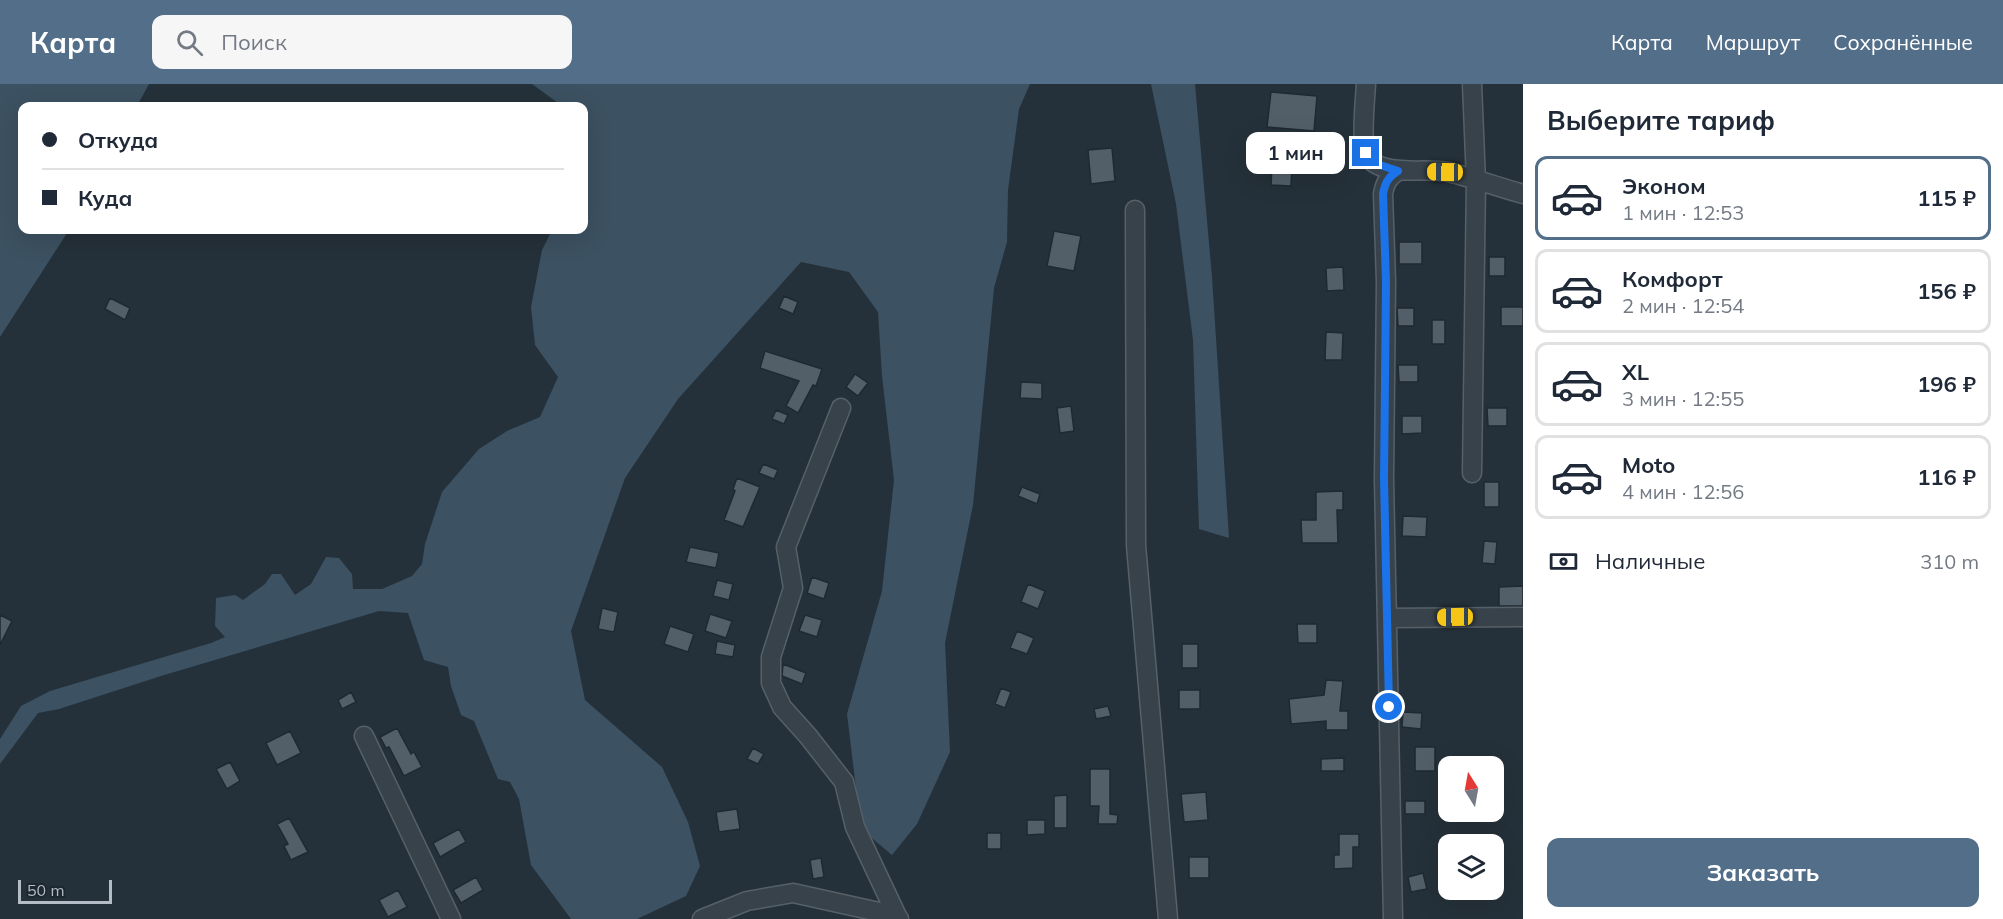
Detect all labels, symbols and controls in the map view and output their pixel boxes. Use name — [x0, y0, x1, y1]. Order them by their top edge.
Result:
search box — [152, 15, 572, 69]
text: Карта — [30, 25, 116, 60]
icon: search — [173, 26, 206, 59]
text: Поиск — [221, 28, 287, 56]
text: Карта — [1611, 29, 1673, 55]
text: Маршрут — [1706, 29, 1800, 55]
text: Сохранённые — [1833, 29, 1973, 55]
text: Выберите тариф — [1547, 103, 1775, 137]
text: Откуда — [78, 126, 158, 154]
callout: 1 мин — [1246, 132, 1345, 174]
route end — [1352, 139, 1379, 166]
text: 1 мин — [1267, 140, 1324, 165]
car — [1427, 163, 1463, 181]
icon: car — [1550, 171, 1604, 225]
text: Эконом — [1622, 172, 1706, 200]
text: Куда — [78, 184, 132, 212]
text: 115 ₽ — [1917, 184, 1976, 212]
text: 1 мин · 12:53 — [1622, 200, 1744, 225]
icon: car — [1550, 264, 1604, 318]
text: Комфорт — [1622, 265, 1723, 293]
text: 156 ₽ — [1917, 277, 1976, 305]
text: 2 мин · 12:54 — [1622, 293, 1744, 318]
icon: car — [1550, 357, 1604, 411]
text: XL — [1622, 358, 1649, 386]
text: 196 ₽ — [1917, 370, 1976, 398]
text: 3 мин · 12:55 — [1622, 386, 1744, 411]
icon: car — [1550, 450, 1604, 504]
text: Moto — [1622, 451, 1675, 479]
text: 116 ₽ — [1917, 463, 1976, 491]
text: 4 мин · 12:56 — [1622, 479, 1744, 504]
icon: cash — [1547, 545, 1580, 578]
text: Наличные — [1595, 547, 1705, 575]
text: 310 m — [1920, 549, 1979, 574]
car — [1437, 608, 1473, 626]
route start — [1375, 693, 1402, 720]
north arrow — [1438, 756, 1504, 822]
map controls — [1438, 756, 1504, 900]
button: layers — [1438, 834, 1504, 900]
button: Заказать — [1547, 838, 1979, 907]
scale bar — [18, 877, 112, 904]
text: 50 m — [27, 880, 64, 900]

